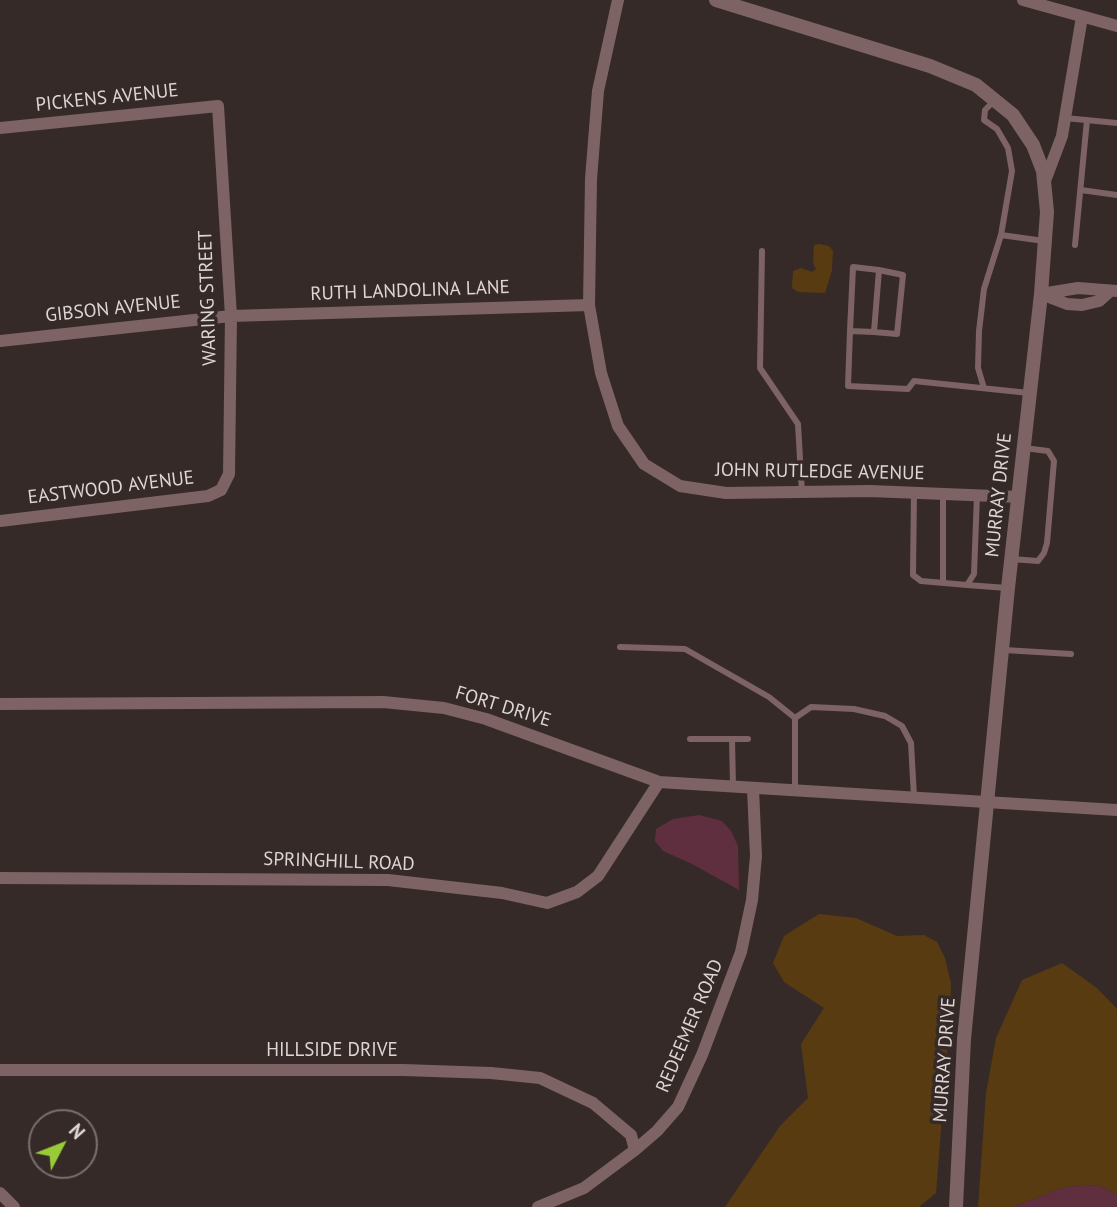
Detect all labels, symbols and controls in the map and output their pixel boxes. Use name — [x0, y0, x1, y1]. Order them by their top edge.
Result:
street label: PICKENS AVENUE — [35, 79, 179, 117]
street label: WARING STREET — [194, 230, 222, 366]
street label: RUTH LANDOLINA LANE — [310, 276, 510, 306]
street label: GIBSON AVENUE — [44, 291, 182, 327]
street label: MURRAY DRIVE — [981, 432, 1017, 558]
street label: JOHN RUTLEDGE AVENUE — [715, 459, 925, 485]
street label: EASTWOOD AVENUE — [27, 466, 195, 510]
street label: FORT DRIVE — [452, 682, 554, 732]
street label: SPRINGHILL ROAD — [263, 848, 415, 876]
street label: REDEEMER ROAD — [652, 956, 728, 1096]
street label: MURRAY DRIVE — [929, 997, 961, 1123]
street label: HILLSIDE DRIVE — [266, 1040, 398, 1062]
north arrow — [28, 1109, 98, 1179]
text: N — [64, 1119, 90, 1144]

